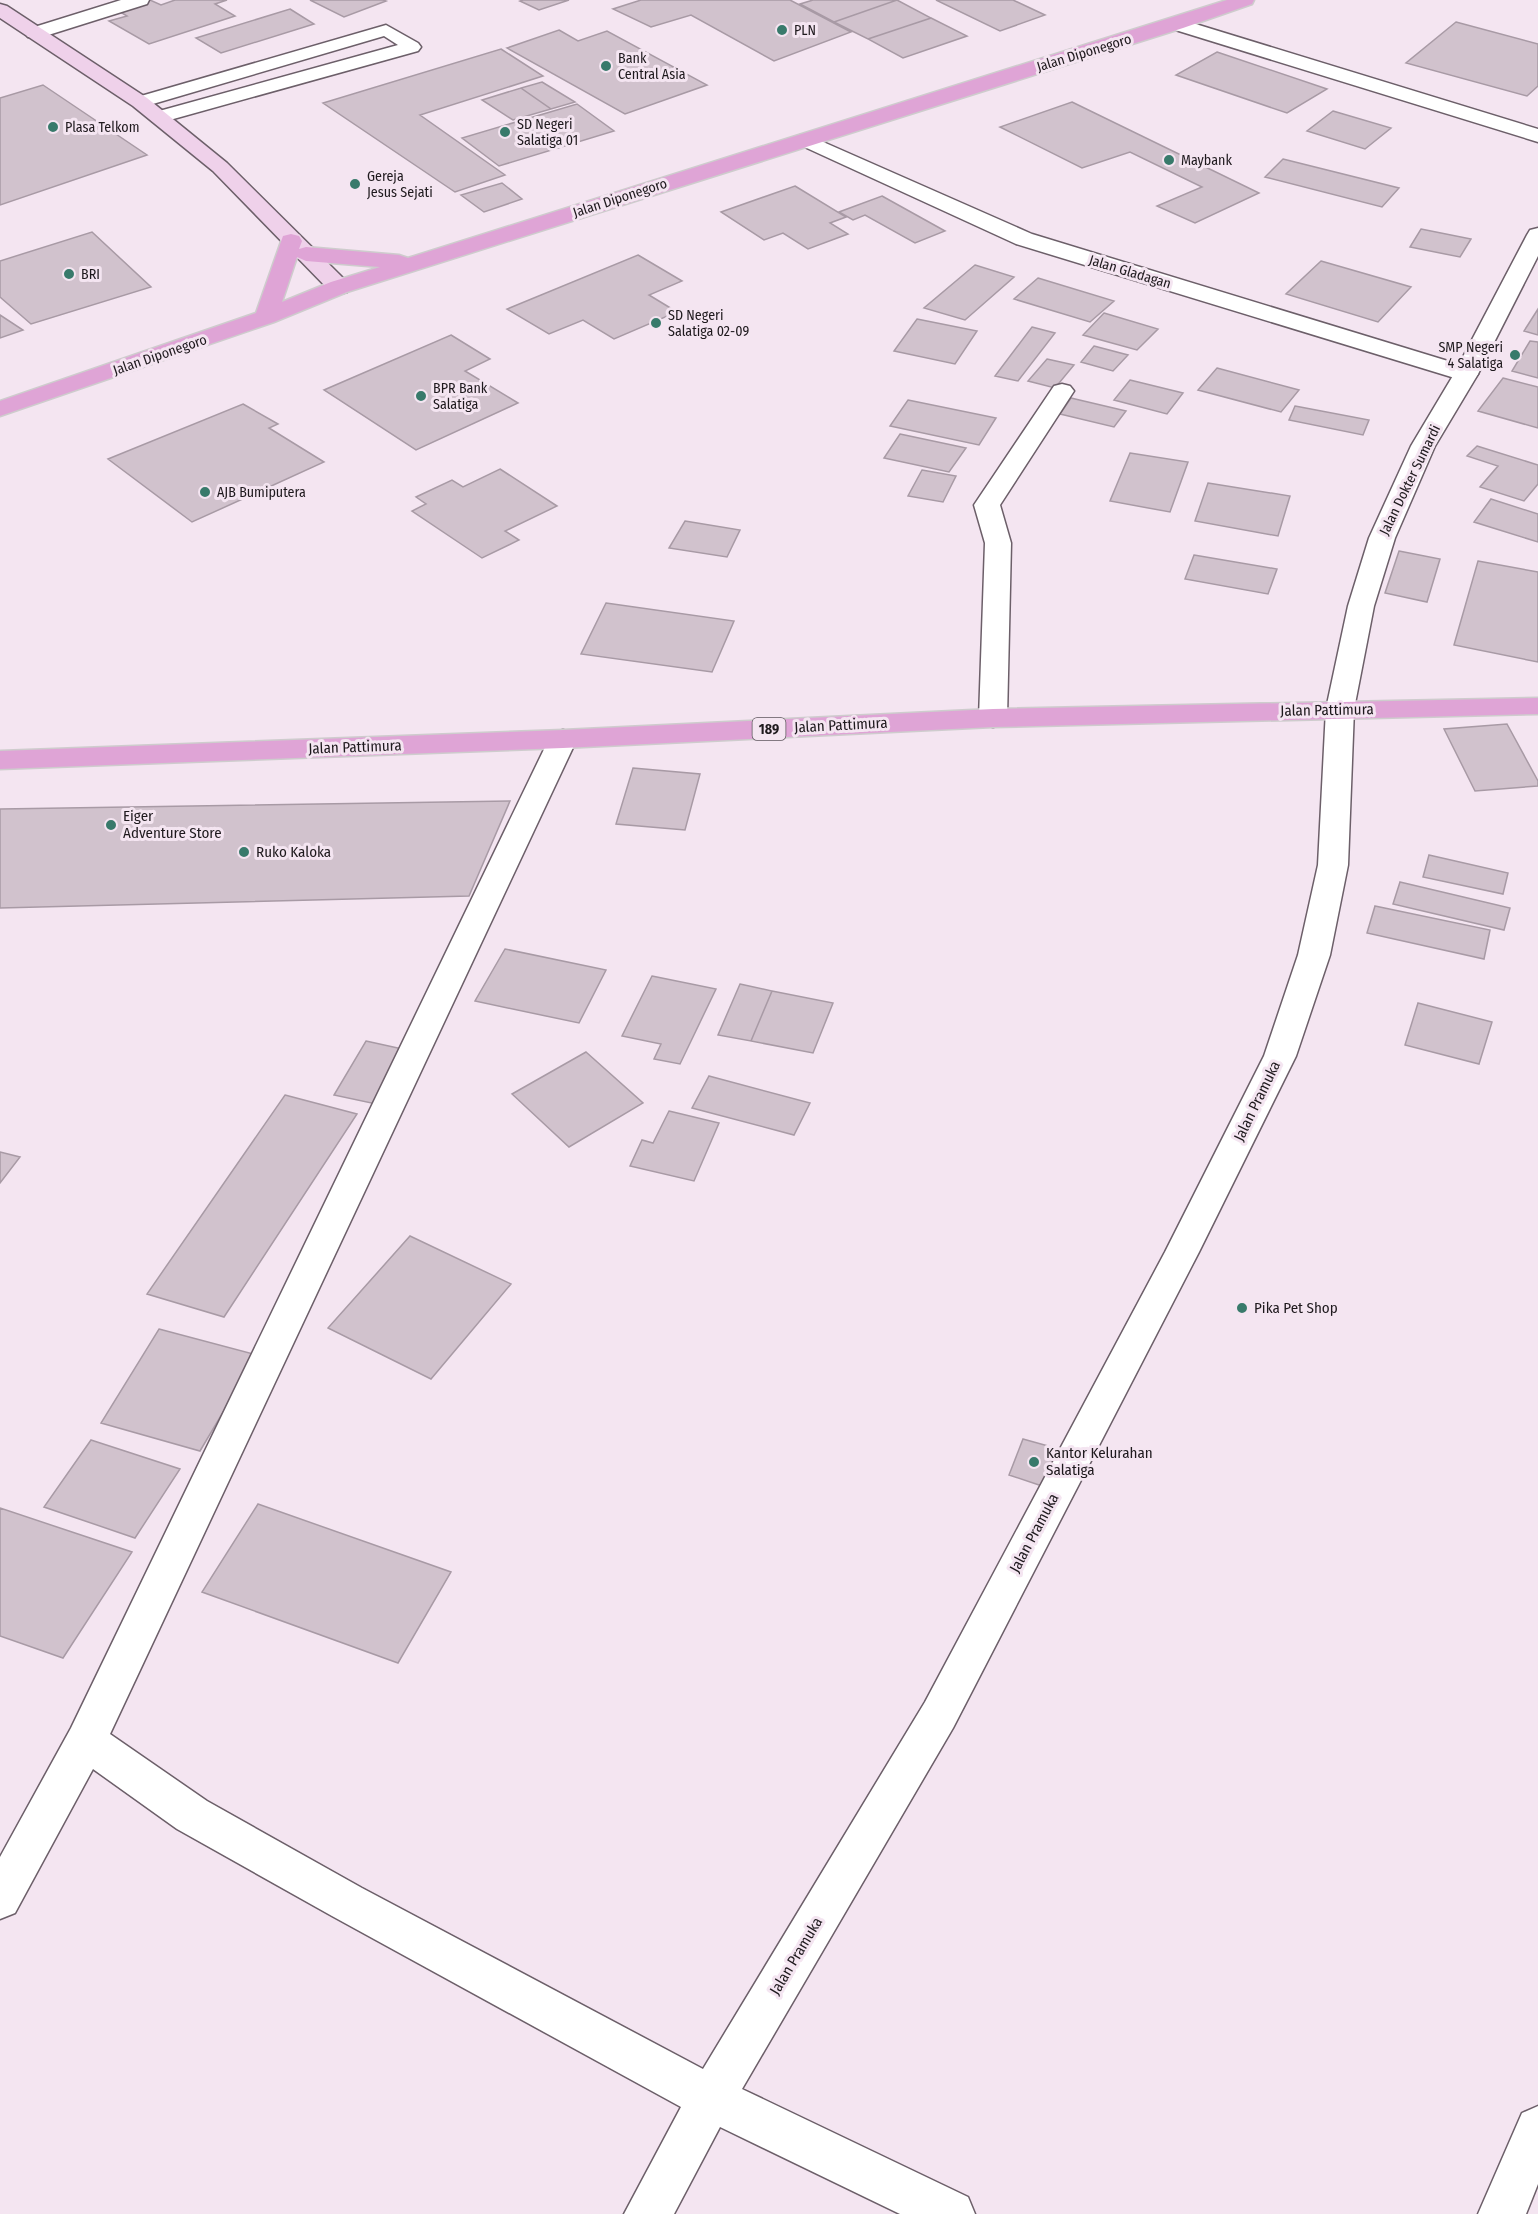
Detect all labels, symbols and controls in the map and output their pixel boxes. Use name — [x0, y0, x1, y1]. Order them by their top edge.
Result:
place label: PLN — [794, 22, 816, 39]
marker: PLN — [775, 23, 789, 37]
street label: Jalan Diponegoro — [1035, 31, 1133, 75]
place label: Bank Central Asia — [618, 50, 686, 83]
marker: Bank Central Asia — [599, 59, 613, 73]
place label: SD Negeri Salatiga 01 — [517, 116, 578, 149]
place label: Plasa Telkom — [65, 119, 139, 136]
marker: Plasa Telkom — [46, 120, 60, 134]
marker: SD Negeri Salatiga 01 — [498, 125, 512, 139]
place label: Maybank — [1181, 152, 1232, 169]
marker: Maybank — [1162, 153, 1176, 167]
place label: Gereja Jesus Sejati — [367, 168, 433, 201]
street label: Jalan Diponegoro — [571, 175, 669, 221]
marker: Gereja Jesus Sejati — [348, 177, 362, 191]
street label: Jalan Gladagan — [1087, 251, 1173, 293]
place label: BRI — [81, 266, 100, 283]
marker: BRI — [62, 267, 76, 281]
place label: SD Negeri Salatiga 02-09 — [668, 307, 749, 340]
marker: SD Negeri Salatiga 02-09 — [649, 316, 663, 330]
street label: Jalan Diponegoro — [111, 331, 209, 379]
place label: SMP Negeri 4 Salatiga — [1439, 339, 1503, 372]
marker: SMP Negeri 4 Salatiga — [1508, 348, 1522, 362]
place label: BPR Bank Salatiga — [433, 380, 488, 413]
marker: BPR Bank Salatiga — [414, 389, 428, 403]
street label: Jalan Dokter Sumardi — [1376, 422, 1444, 538]
place label: AJB Bumiputera — [217, 484, 306, 501]
marker: AJB Bumiputera — [198, 485, 212, 499]
street label: Jalan Pattimura — [1280, 700, 1374, 720]
street label: Jalan Pattimura — [794, 714, 888, 736]
road number: 189 — [752, 718, 786, 740]
street label: Jalan Pattimura — [308, 736, 402, 758]
place label: Eiger Adventure Store — [123, 807, 222, 842]
marker: Eiger Adventure Store — [104, 818, 118, 832]
place label: Ruko Kaloka — [256, 843, 331, 861]
marker: Ruko Kaloka — [237, 845, 251, 859]
street label: Jalan Pramuka — [1230, 1058, 1284, 1144]
place label: Pika Pet Shop — [1254, 1299, 1338, 1317]
marker: Pika Pet Shop — [1235, 1301, 1249, 1315]
place label: Kantor Kelurahan Salatiga — [1046, 1444, 1153, 1479]
marker: Kantor Kelurahan Salatiga — [1027, 1455, 1041, 1469]
street label: Jalan Pramuka — [1006, 1490, 1062, 1576]
street label: Jalan Pramuka — [766, 1914, 826, 1998]

